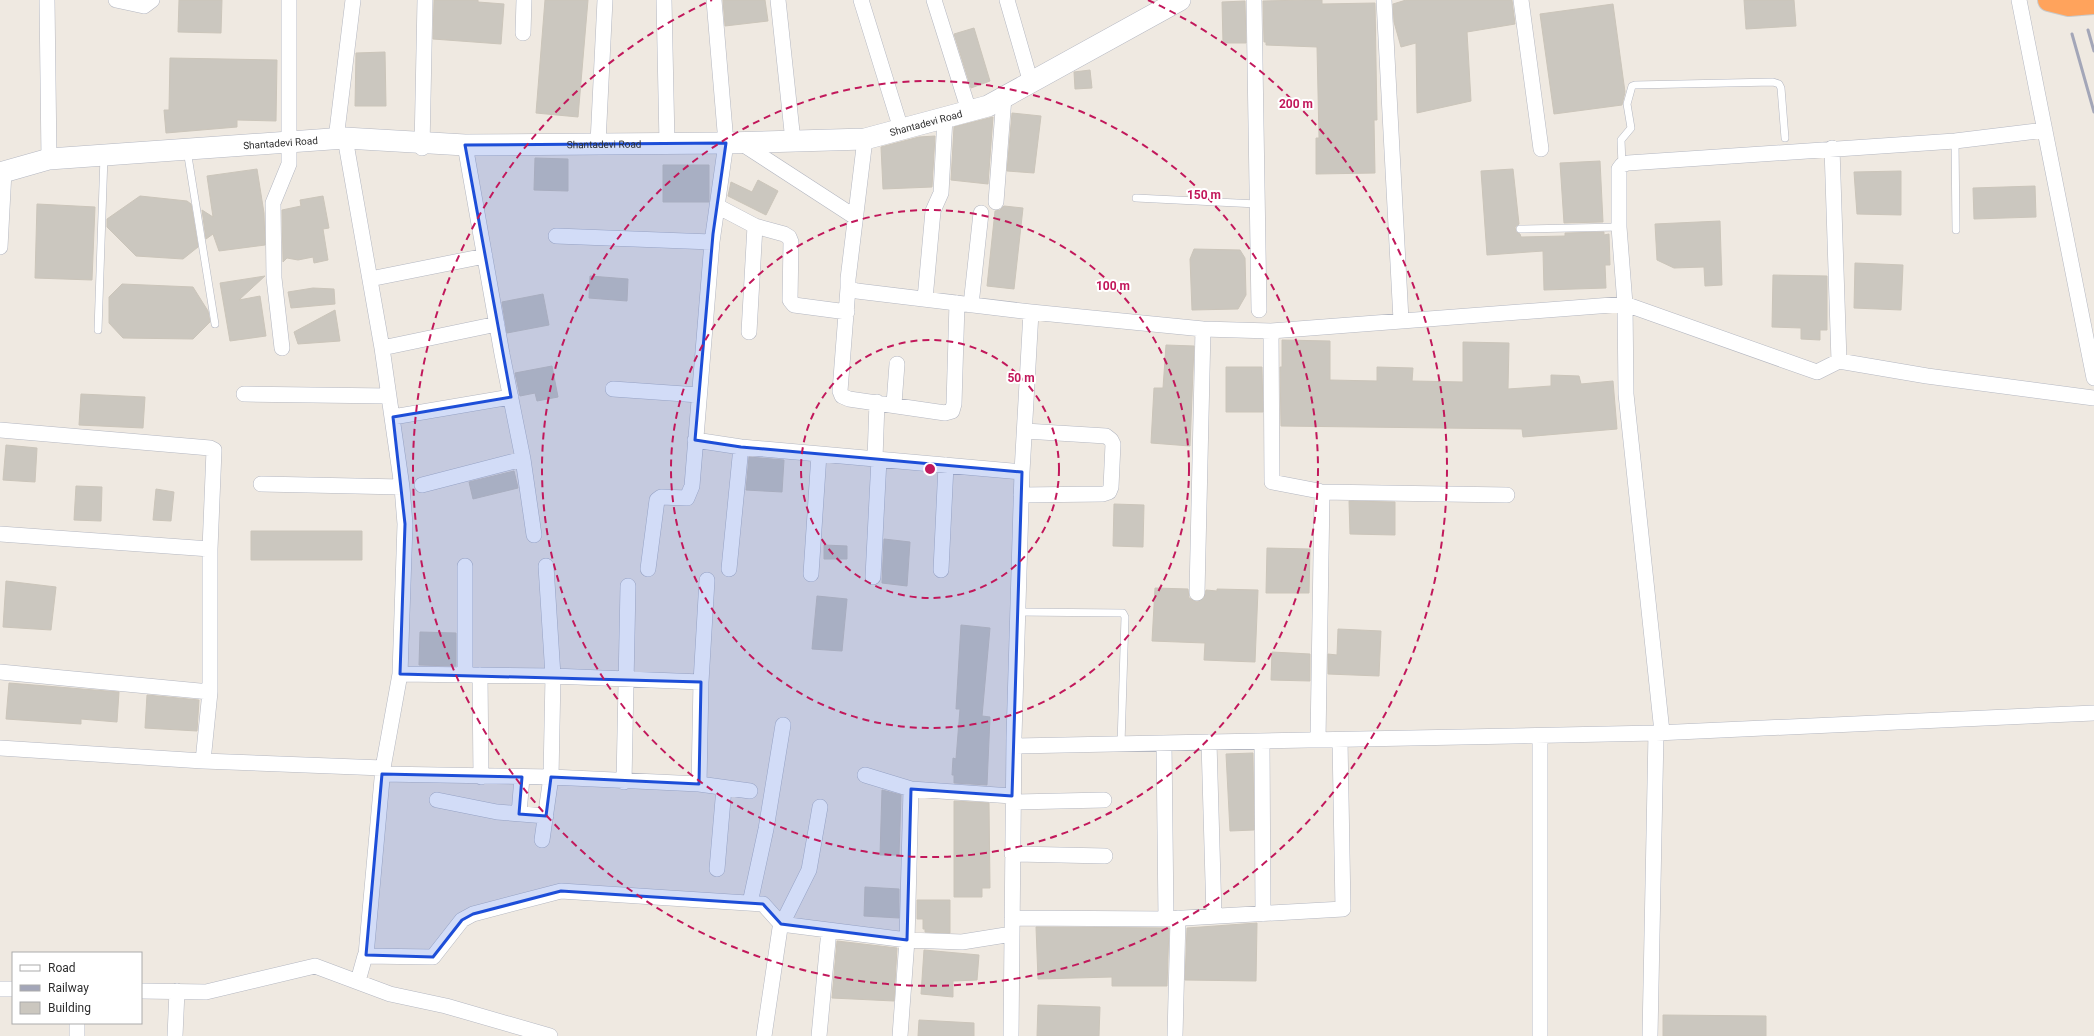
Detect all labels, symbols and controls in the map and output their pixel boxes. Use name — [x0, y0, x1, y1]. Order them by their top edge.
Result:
text: 200 m — [1279, 97, 1313, 111]
street label: Shantadevi Road — [888, 108, 964, 138]
street label: Shantadevi Road — [243, 135, 318, 151]
street label: Shantadevi Road — [567, 139, 642, 150]
text: 150 m — [1187, 188, 1221, 202]
text: 100 m — [1096, 279, 1130, 293]
text: 50 m — [1007, 371, 1035, 385]
centre of rings — [923, 462, 937, 476]
legend — [12, 952, 142, 1024]
text: Road — [48, 961, 76, 975]
text: Railway — [48, 981, 89, 995]
text: Building — [48, 1001, 91, 1015]

